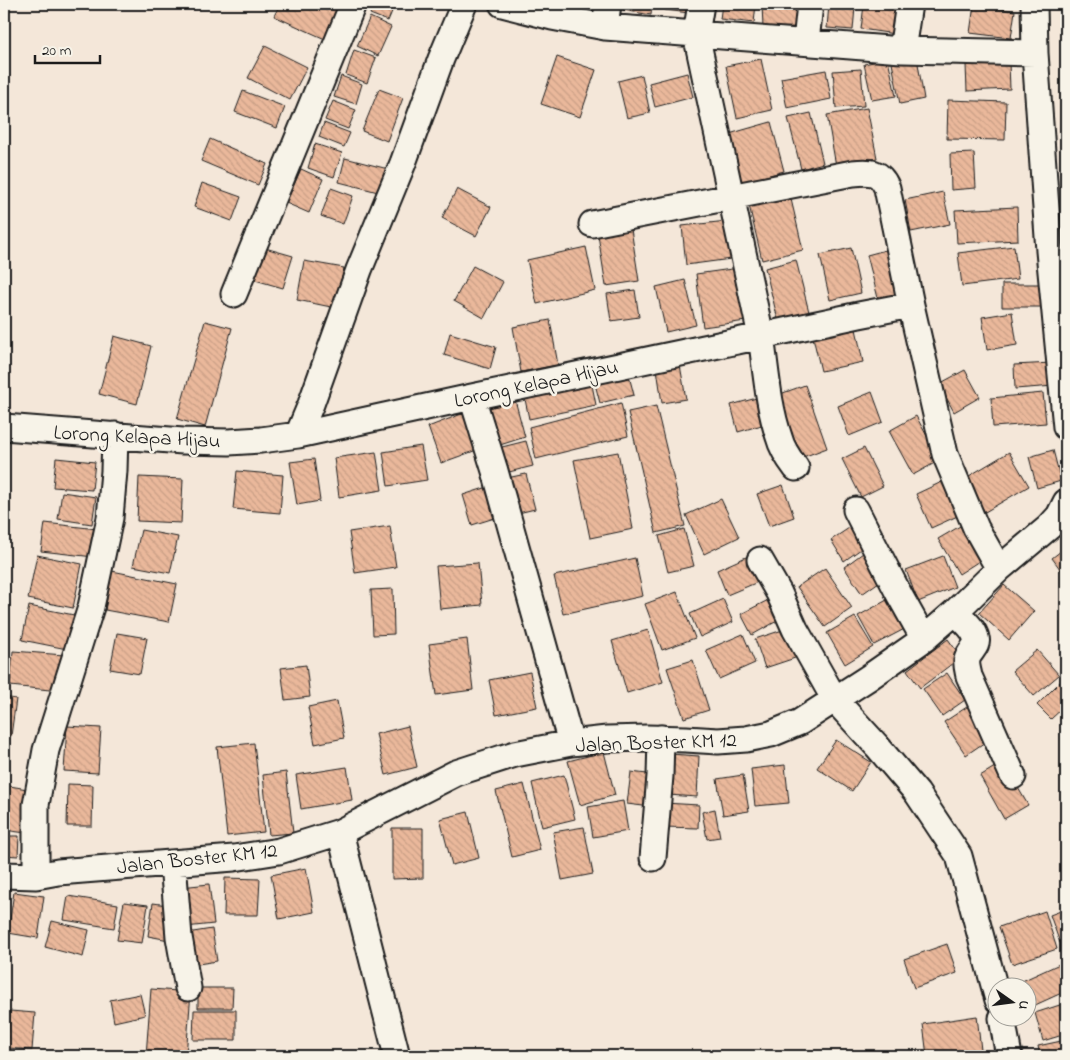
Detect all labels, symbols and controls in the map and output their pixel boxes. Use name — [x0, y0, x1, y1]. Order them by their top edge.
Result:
scale bar — [35, 32, 100, 64]
text: 20 m — [42, 40, 72, 62]
street label: Lorong Kelapa Hijau — [452, 353, 622, 419]
street label: Lorong Kelapa Hijau — [53, 419, 221, 459]
street label: Jalan Boster KM 12 — [575, 726, 737, 762]
street label: Jalan Boster KM 12 — [115, 837, 279, 883]
north arrow — [988, 978, 1038, 1028]
text: U — [1012, 998, 1034, 1012]

